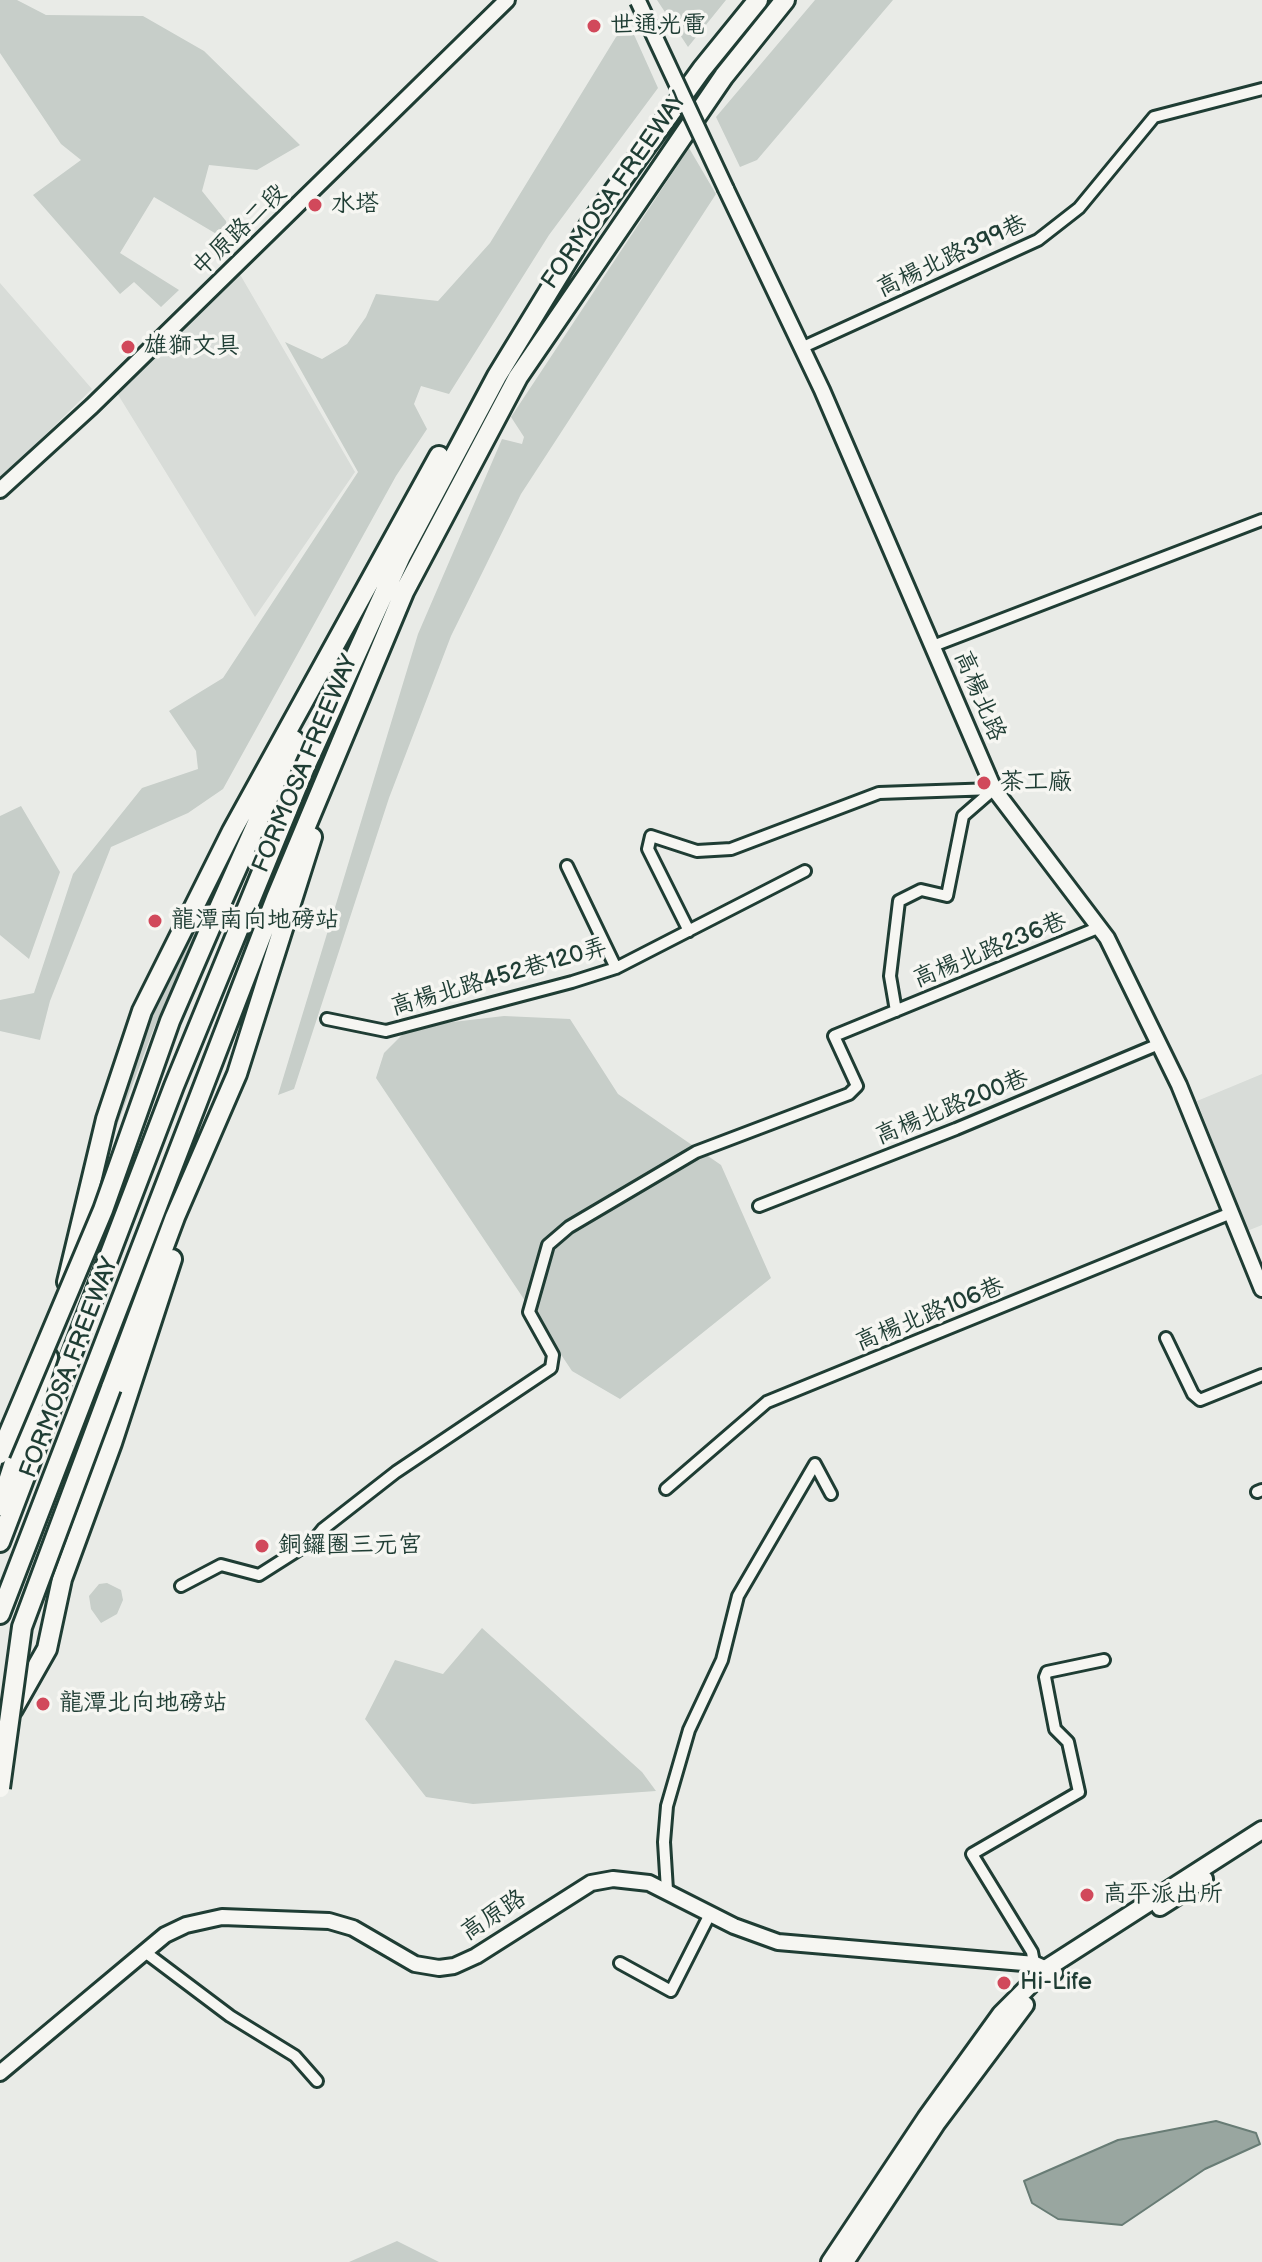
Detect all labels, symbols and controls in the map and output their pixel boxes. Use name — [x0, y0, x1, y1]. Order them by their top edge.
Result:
place label: 世通光電 — [610, 12, 706, 40]
marker: 世通光電 — [585, 17, 603, 35]
street label: FORMOSA FREEWAY — [536, 87, 694, 295]
street label: 中原路二段 — [187, 179, 293, 283]
place label: 水塔 — [331, 191, 379, 219]
marker: 水塔 — [306, 196, 324, 214]
street label: 高楊北路399巷 — [872, 210, 1032, 304]
place label: 雄獅文具 — [144, 333, 240, 361]
marker: 雄獅文具 — [119, 338, 137, 356]
street label: 高楊北路 — [947, 646, 1011, 746]
street label: FORMOSA FREEWAY — [247, 651, 365, 877]
place label: 茶工廠 — [1000, 769, 1072, 797]
marker: 茶工廠 — [975, 774, 993, 792]
place label: 龍潭南向地磅站 — [171, 907, 339, 935]
street label: 高楊北路236巷 — [909, 907, 1071, 995]
marker: 龍潭南向地磅站 — [146, 912, 164, 930]
street label: 高楊北路452巷120弄 — [387, 933, 611, 1023]
street label: 高楊北路200巷 — [871, 1064, 1033, 1152]
street label: FORMOSA FREEWAY — [15, 1254, 125, 1482]
street label: 高楊北路106巷 — [851, 1272, 1009, 1358]
place label: 銅鑼圈三元宮 — [278, 1532, 422, 1560]
marker: 銅鑼圈三元宮 — [253, 1537, 271, 1555]
place label: 龍潭北向地磅站 — [59, 1690, 227, 1718]
marker: 龍潭北向地磅站 — [34, 1695, 52, 1713]
place label: 高平派出所 — [1103, 1881, 1223, 1909]
street label: 高原路 — [456, 1884, 532, 1948]
marker: 高平派出所 — [1078, 1886, 1096, 1904]
place label: Hi-Life — [1020, 1969, 1092, 1997]
marker: Hi-Life — [995, 1974, 1013, 1992]

